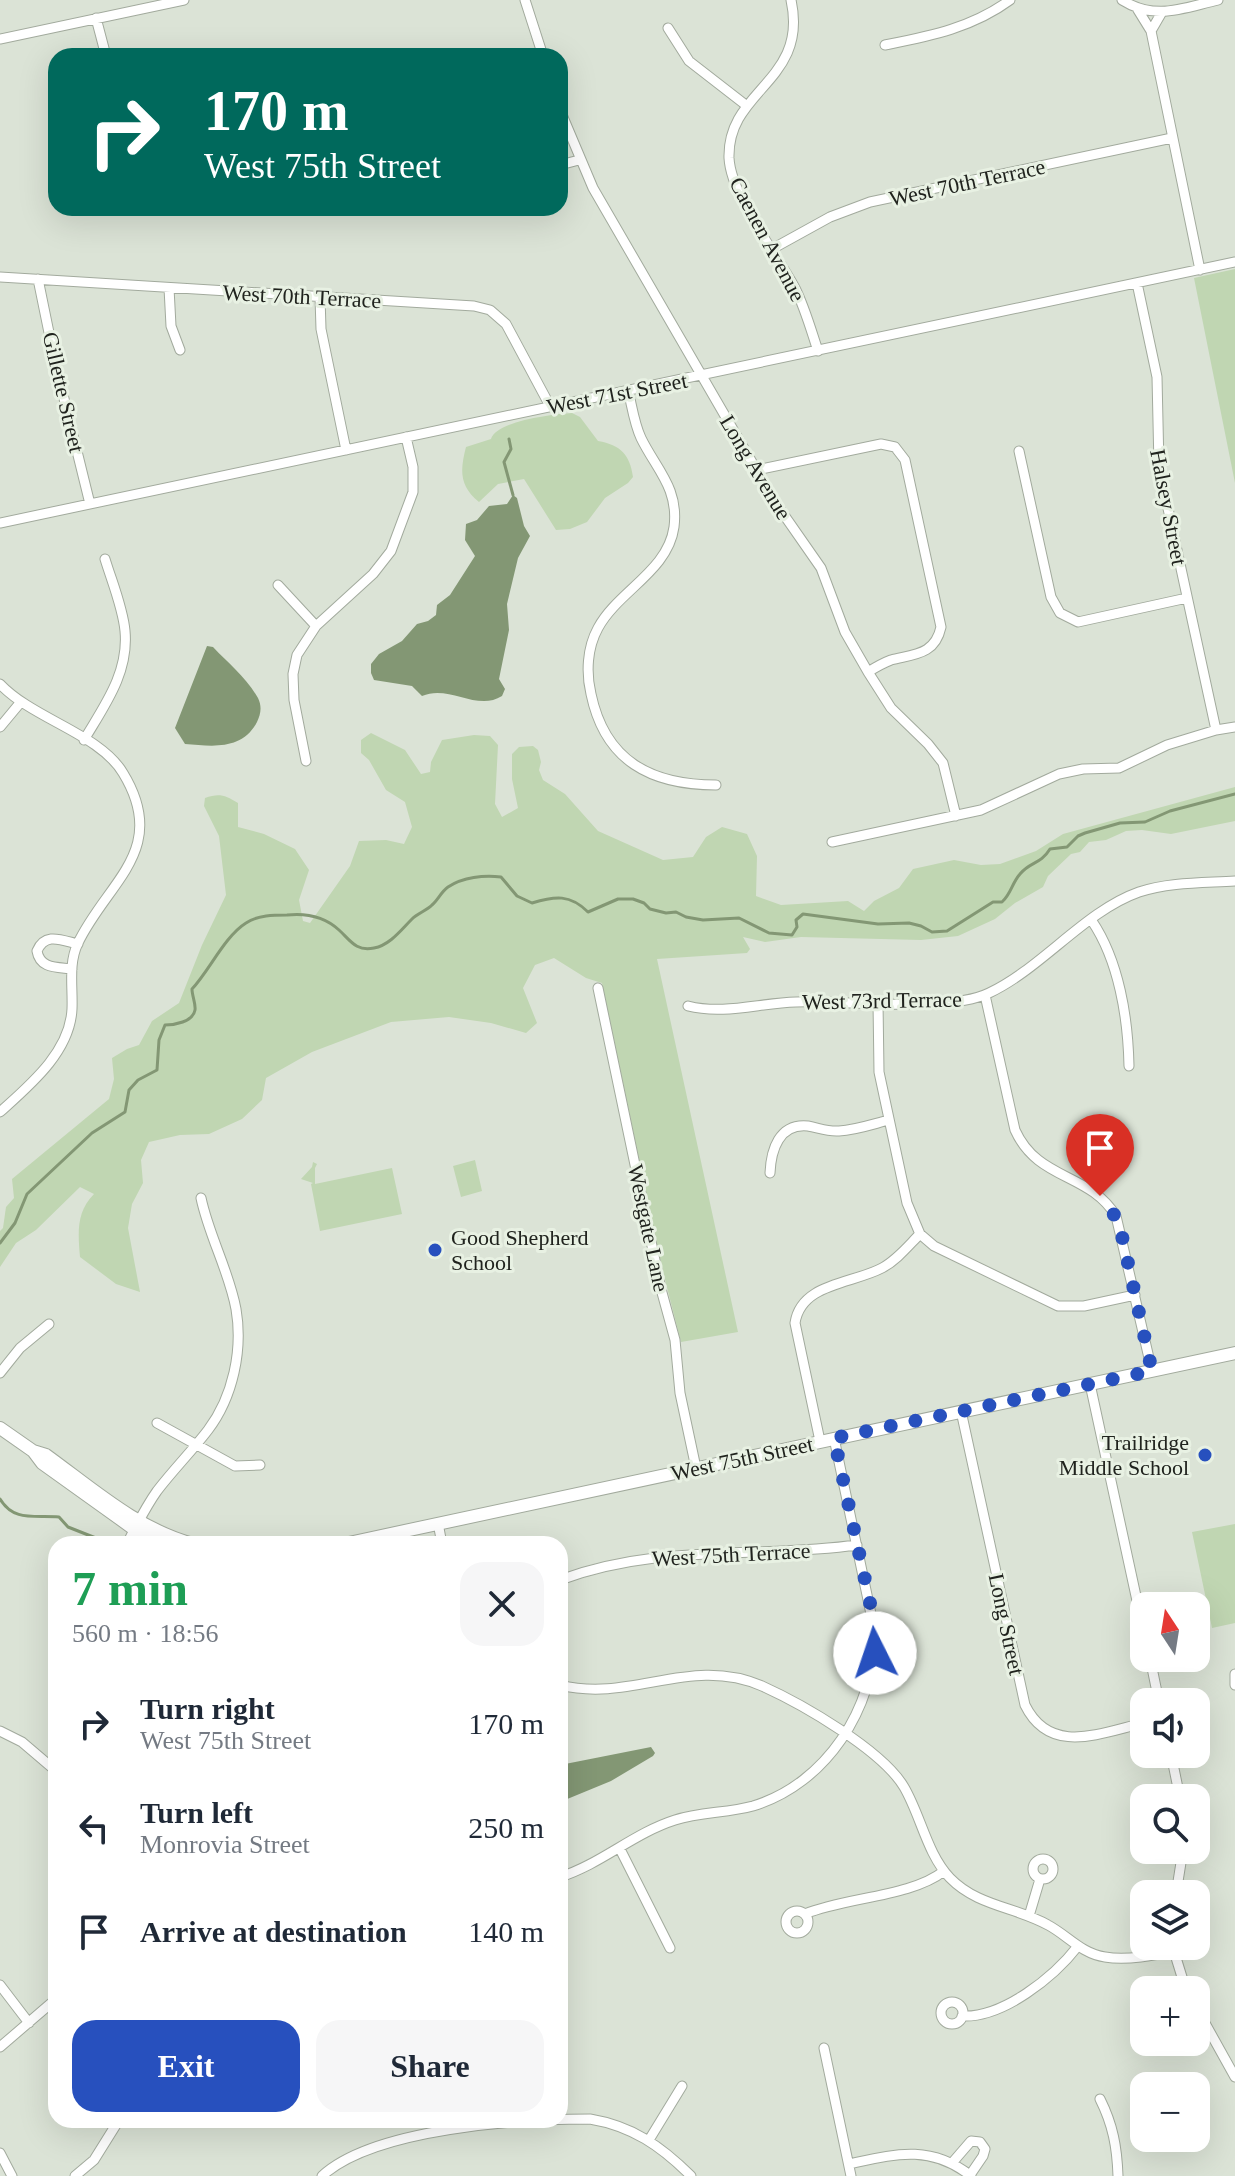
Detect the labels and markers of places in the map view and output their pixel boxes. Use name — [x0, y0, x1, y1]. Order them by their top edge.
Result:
pin — [1066, 1114, 1134, 1196]
place label: Good Shepherd School — [451, 1225, 588, 1275]
marker: Good Shepherd School — [426, 1241, 444, 1259]
place label: Trailridge Middle School — [1059, 1430, 1189, 1480]
marker: Trailridge Middle School — [1196, 1446, 1214, 1464]

